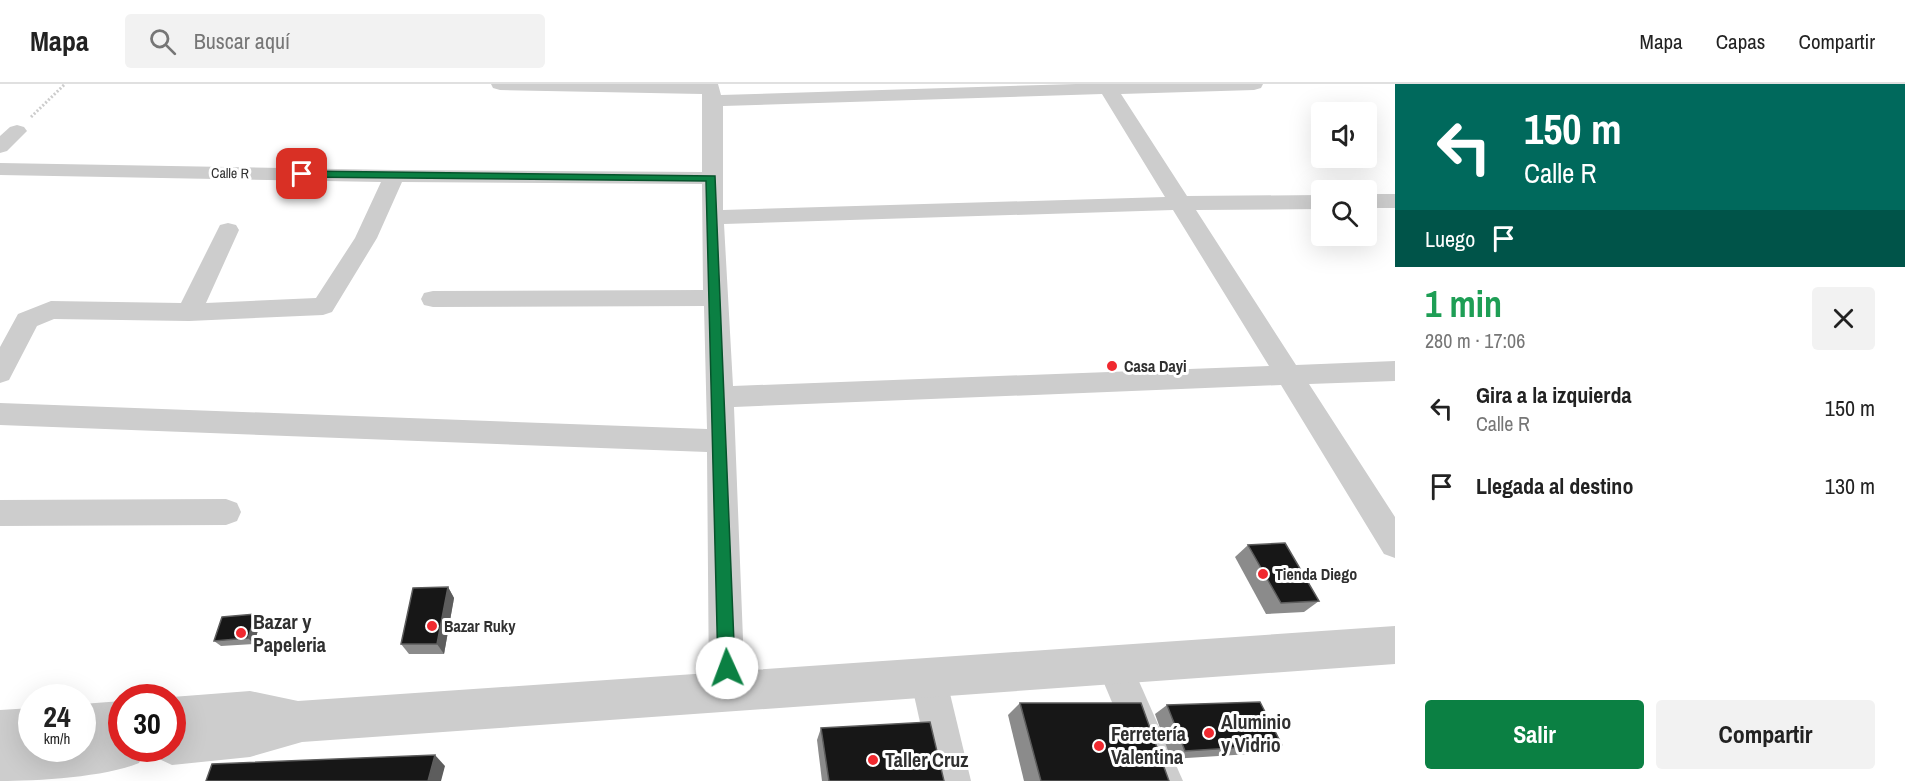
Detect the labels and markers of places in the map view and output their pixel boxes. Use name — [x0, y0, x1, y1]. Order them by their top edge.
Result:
pin — [276, 148, 327, 199]
place label: Casa Dayi — [1124, 355, 1187, 377]
marker: Casa Dayi — [1105, 359, 1119, 373]
place label: Tienda Diego — [1275, 563, 1357, 585]
marker: Tienda Diego — [1256, 567, 1270, 581]
place label: Bazar y Papeleria — [253, 608, 326, 658]
place label: Bazar Ruky — [444, 615, 516, 637]
marker: Bazar Ruky — [425, 619, 439, 633]
marker: Bazar y Papeleria — [234, 626, 248, 640]
place label: Aluminio y Vidrio — [1221, 708, 1291, 758]
place label: Ferretería Valentina — [1111, 720, 1186, 770]
marker: Aluminio y Vidrio — [1202, 726, 1216, 740]
marker: Ferretería Valentina — [1092, 739, 1106, 753]
place label: Taller Cruz — [885, 746, 969, 773]
marker: Taller Cruz — [866, 753, 880, 767]

